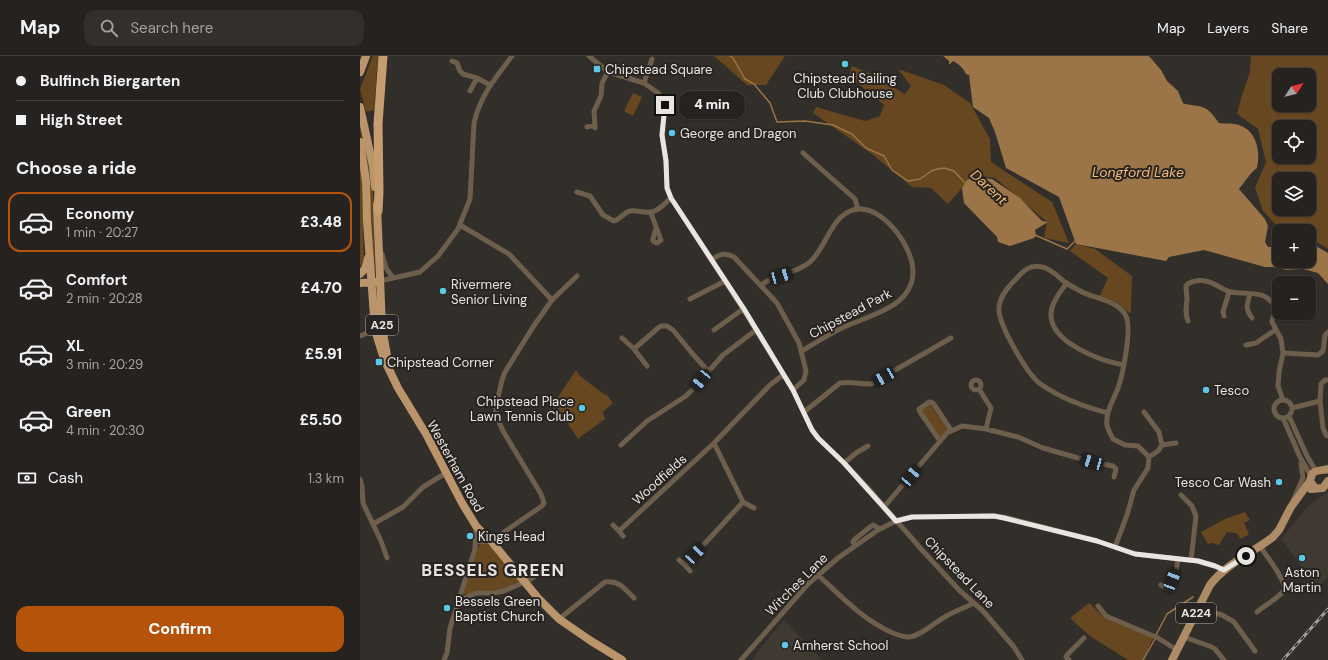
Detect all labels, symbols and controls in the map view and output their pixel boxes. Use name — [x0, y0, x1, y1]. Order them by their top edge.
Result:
search box — [84, 10, 364, 46]
text: Map — [20, 15, 60, 40]
icon: search — [98, 17, 120, 39]
text: Search here — [130, 18, 213, 38]
text: Map — [1157, 19, 1185, 37]
text: Layers — [1207, 19, 1249, 37]
text: Share — [1271, 19, 1308, 37]
marker: Chipstead Sailing Club Clubhouse — [840, 59, 850, 69]
place label: Chipstead Square — [605, 61, 712, 78]
marker: Chipstead Square — [592, 64, 602, 74]
north arrow — [1272, 68, 1316, 112]
map controls — [1272, 68, 1316, 320]
place label: Chipstead Sailing Club Clubhouse — [793, 70, 897, 102]
text: Bulfinch Biergarten — [40, 71, 180, 91]
callout: 4 min — [679, 91, 745, 119]
route end — [656, 96, 674, 114]
text: 4 min — [694, 96, 730, 113]
text: High Street — [40, 110, 123, 130]
button: locate — [1272, 120, 1316, 164]
place label: George and Dragon — [680, 125, 797, 142]
marker: George and Dragon — [667, 128, 677, 138]
text: Choose a ride — [16, 156, 137, 180]
water label: Longford Lake — [1092, 163, 1184, 181]
water label: Darent — [967, 165, 1012, 209]
button: layers — [1272, 172, 1316, 216]
icon: car — [18, 204, 54, 240]
text: Economy — [66, 204, 134, 224]
text: £3.48 — [300, 212, 342, 232]
text: 1 min · 20:27 — [66, 224, 138, 241]
button: + — [1272, 224, 1316, 268]
car — [768, 267, 794, 285]
icon: car — [18, 270, 54, 306]
text: Comfort — [66, 270, 127, 290]
place label: Rivermere Senior Living — [451, 276, 527, 308]
button: − — [1272, 276, 1316, 320]
text: £4.70 — [301, 278, 342, 298]
street label: Chipstead Park — [806, 284, 895, 342]
marker: Rivermere Senior Living — [438, 286, 448, 296]
text: 2 min · 20:28 — [66, 290, 143, 307]
road number: A25 — [366, 315, 398, 335]
icon: car — [18, 336, 54, 372]
text: XL — [66, 336, 84, 356]
text: £5.91 — [305, 344, 342, 364]
place label: Chipstead Corner — [387, 354, 494, 371]
text: 3 min · 20:29 — [66, 356, 143, 373]
marker: Chipstead Corner — [374, 357, 384, 367]
car — [871, 366, 897, 388]
car — [689, 367, 713, 393]
place label: Tesco — [1214, 382, 1249, 399]
marker: Tesco — [1201, 385, 1211, 395]
place label: Chipstead Place Lawn Tennis Club — [470, 393, 574, 425]
icon: car — [18, 402, 54, 438]
text: Green — [66, 402, 111, 422]
marker: Chipstead Place Lawn Tennis Club — [577, 403, 587, 413]
text: £5.50 — [299, 410, 342, 430]
street label: Westerham Road — [423, 417, 488, 515]
text: 4 min · 20:30 — [66, 422, 144, 439]
street label: Woodfields — [628, 450, 690, 508]
car — [1079, 453, 1105, 471]
car — [899, 463, 923, 489]
icon: cash — [16, 467, 38, 489]
text: Cash — [48, 468, 83, 488]
text: 1.3 km — [308, 470, 344, 487]
place label: Tesco Car Wash — [1175, 474, 1271, 491]
marker: Tesco Car Wash — [1274, 477, 1284, 487]
place label: Kings Head — [478, 528, 545, 545]
marker: Kings Head — [465, 531, 475, 541]
street label: Chipstead Lane — [921, 533, 998, 612]
car — [682, 541, 708, 567]
route start — [1237, 547, 1255, 565]
street label: Witches Lane — [761, 549, 831, 619]
marker: Aston Martin — [1297, 553, 1307, 563]
district label: BESSELS GREEN — [421, 559, 565, 581]
place label: Aston Martin — [1283, 564, 1321, 596]
car — [1162, 567, 1182, 593]
place label: Bessels Green Baptist Church — [455, 593, 545, 625]
marker: Bessels Green Baptist Church — [442, 603, 452, 613]
road number: A224 — [1176, 603, 1216, 623]
button: Confirm — [16, 606, 344, 652]
place label: Amherst School — [793, 637, 888, 654]
marker: Amherst School — [780, 640, 790, 650]

